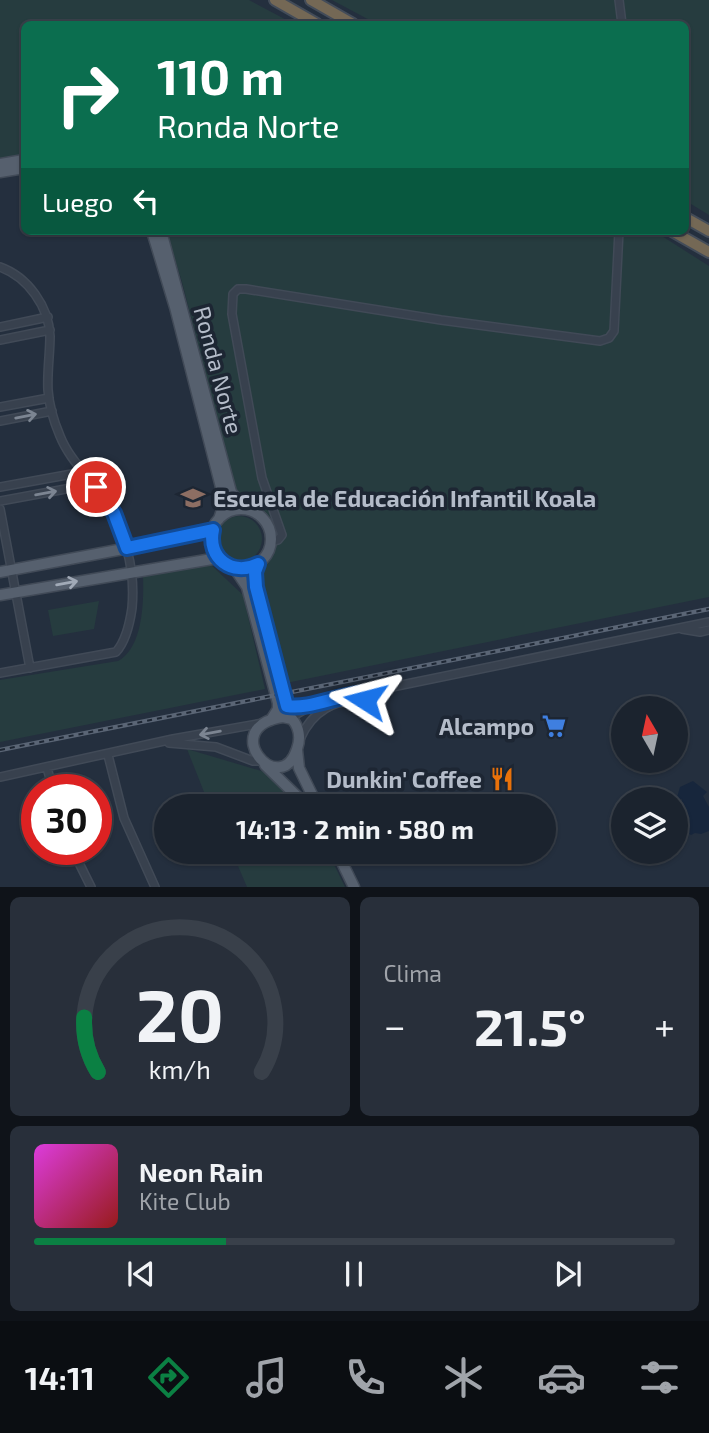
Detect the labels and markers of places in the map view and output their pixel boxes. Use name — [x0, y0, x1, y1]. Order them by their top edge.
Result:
pin — [66, 457, 126, 517]
school or university icon: Escuela de Educación Infantil Koala — [179, 484, 207, 512]
place label: Escuela de Educación Infantil Koala — [213, 484, 596, 512]
place label: Alcampo — [439, 712, 534, 740]
supermarket icon: Alcampo — [540, 712, 568, 740]
place label: Dunkin' Coffee — [326, 765, 482, 793]
restaurant icon: Dunkin' Coffee — [488, 765, 516, 793]

